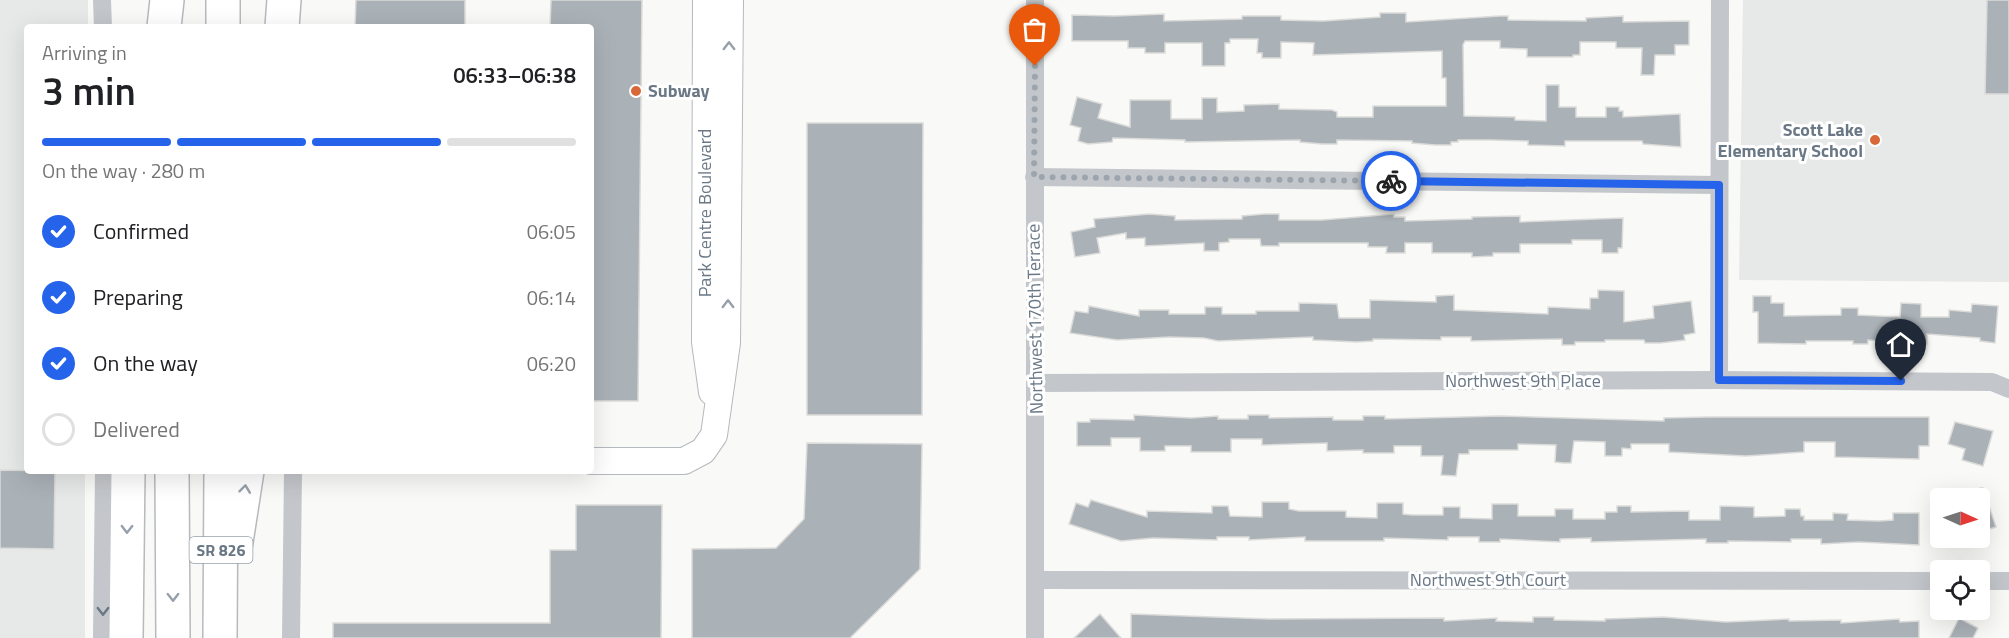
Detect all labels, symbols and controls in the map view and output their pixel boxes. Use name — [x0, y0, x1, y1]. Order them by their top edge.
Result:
pin — [1009, 4, 1060, 66]
icon: bag — [1018, 13, 1051, 46]
text: Arriving in — [42, 37, 127, 68]
one-way arrow — [723, 42, 735, 51]
text: 06:33–06:38 — [453, 58, 576, 92]
text: 3 min — [42, 61, 136, 120]
place label: Subway — [648, 77, 710, 104]
marker: Subway — [629, 84, 643, 98]
place label: Scott Lake Elementary School — [1718, 116, 1863, 164]
street label: Park Centre Boulevard — [691, 129, 718, 297]
marker: Scott Lake Elementary School — [1868, 133, 1882, 147]
courier — [1361, 151, 1421, 211]
text: On the way · 280 m — [42, 155, 205, 186]
icon: bike — [1375, 165, 1408, 198]
text: Confirmed — [93, 214, 189, 248]
icon: check — [42, 215, 75, 248]
text: 06:05 — [527, 216, 576, 247]
street label: Northwest 170th Terrace — [1019, 224, 1050, 414]
text: Preparing — [93, 280, 183, 314]
icon: check — [42, 281, 75, 314]
text: 06:14 — [527, 282, 576, 313]
one-way arrow — [722, 300, 734, 309]
pin — [1875, 319, 1926, 381]
icon: home — [1884, 328, 1917, 361]
text: On the way — [93, 346, 198, 380]
icon: check — [42, 347, 75, 380]
text: 06:20 — [527, 348, 576, 379]
street label: Northwest 9th Place — [1445, 367, 1601, 394]
text: Delivered — [93, 412, 180, 446]
one-way arrow — [238, 484, 251, 493]
north arrow — [1930, 488, 1990, 548]
map controls — [1930, 488, 1990, 620]
one-way arrow — [121, 525, 133, 534]
road number: SR 826 — [190, 537, 252, 563]
button: locate — [1930, 560, 1990, 620]
street label: Northwest 9th Court — [1410, 566, 1567, 593]
one-way arrow — [167, 592, 179, 601]
one-way arrow — [97, 607, 109, 616]

